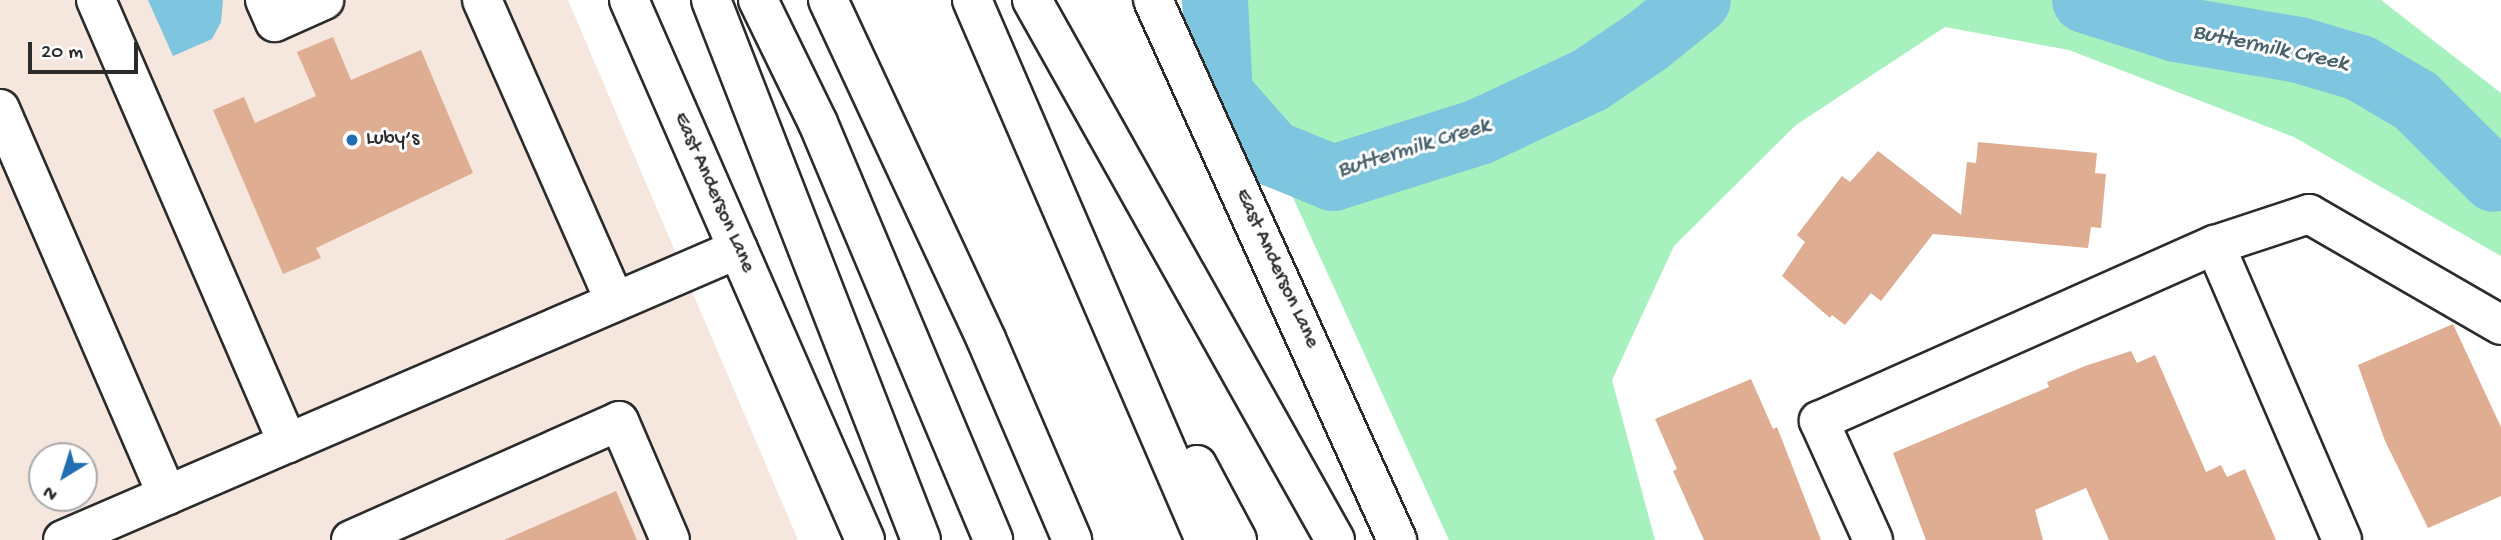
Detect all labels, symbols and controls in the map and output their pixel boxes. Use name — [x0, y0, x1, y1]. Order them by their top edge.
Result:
water label: Buttermilk Creek — [2190, 19, 2350, 79]
scale bar — [32, 28, 142, 72]
text: 20 m — [41, 41, 83, 66]
street label: East Anderson Lane — [666, 109, 760, 277]
water label: Buttermilk Creek — [1334, 113, 1494, 185]
place label: Luby’s — [366, 127, 419, 153]
marker: Luby’s — [344, 132, 360, 148]
street label: East Anderson Lane — [1228, 185, 1324, 353]
north arrow — [28, 442, 98, 512]
text: N — [39, 479, 63, 505]

